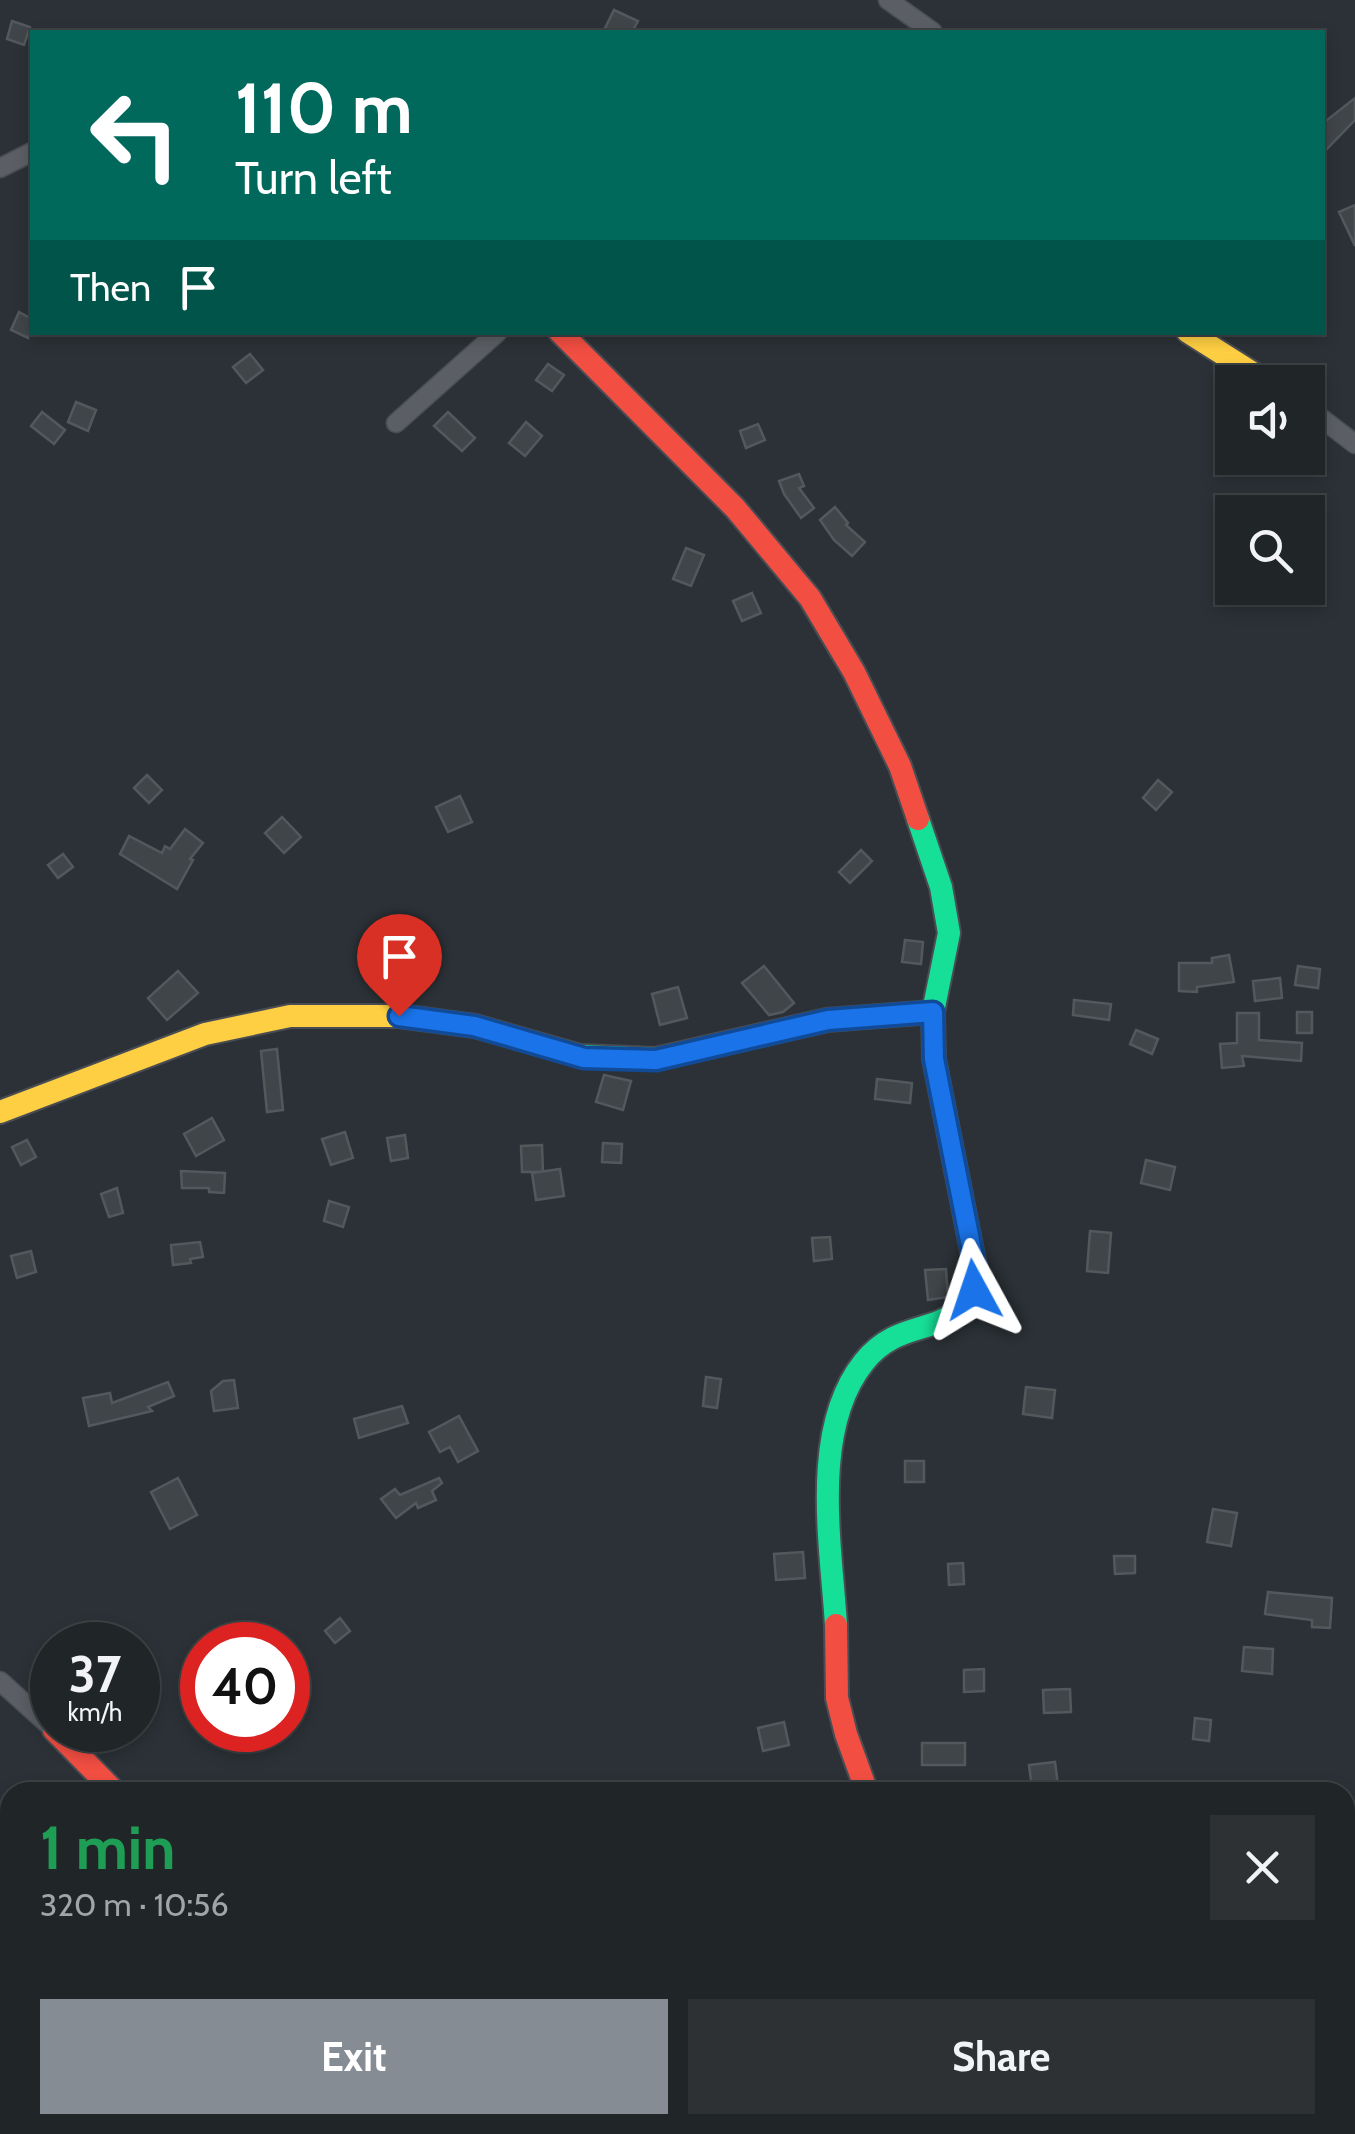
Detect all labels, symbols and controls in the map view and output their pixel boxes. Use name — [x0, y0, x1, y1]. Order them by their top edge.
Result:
text: 110 m — [235, 65, 413, 151]
icon: left — [70, 70, 200, 200]
text: Turn left — [235, 151, 392, 205]
icon: arrive — [171, 260, 226, 315]
text: Then — [70, 264, 151, 311]
map controls — [1215, 365, 1325, 605]
button: sound — [1215, 365, 1325, 475]
button: search — [1215, 495, 1325, 605]
pin — [357, 914, 442, 1017]
icon: arrive — [372, 929, 427, 984]
position arrow — [922, 1238, 1026, 1342]
speed limit sign: 40 — [180, 1622, 310, 1752]
text: 37 — [69, 1644, 121, 1705]
text: km/h — [68, 1697, 122, 1727]
text: 1 min — [40, 1811, 175, 1884]
button: close — [1210, 1815, 1315, 1920]
text: 320 m · 10:56 — [40, 1885, 229, 1924]
button: Exit — [40, 1999, 668, 2114]
button: Share — [688, 1999, 1315, 2114]

